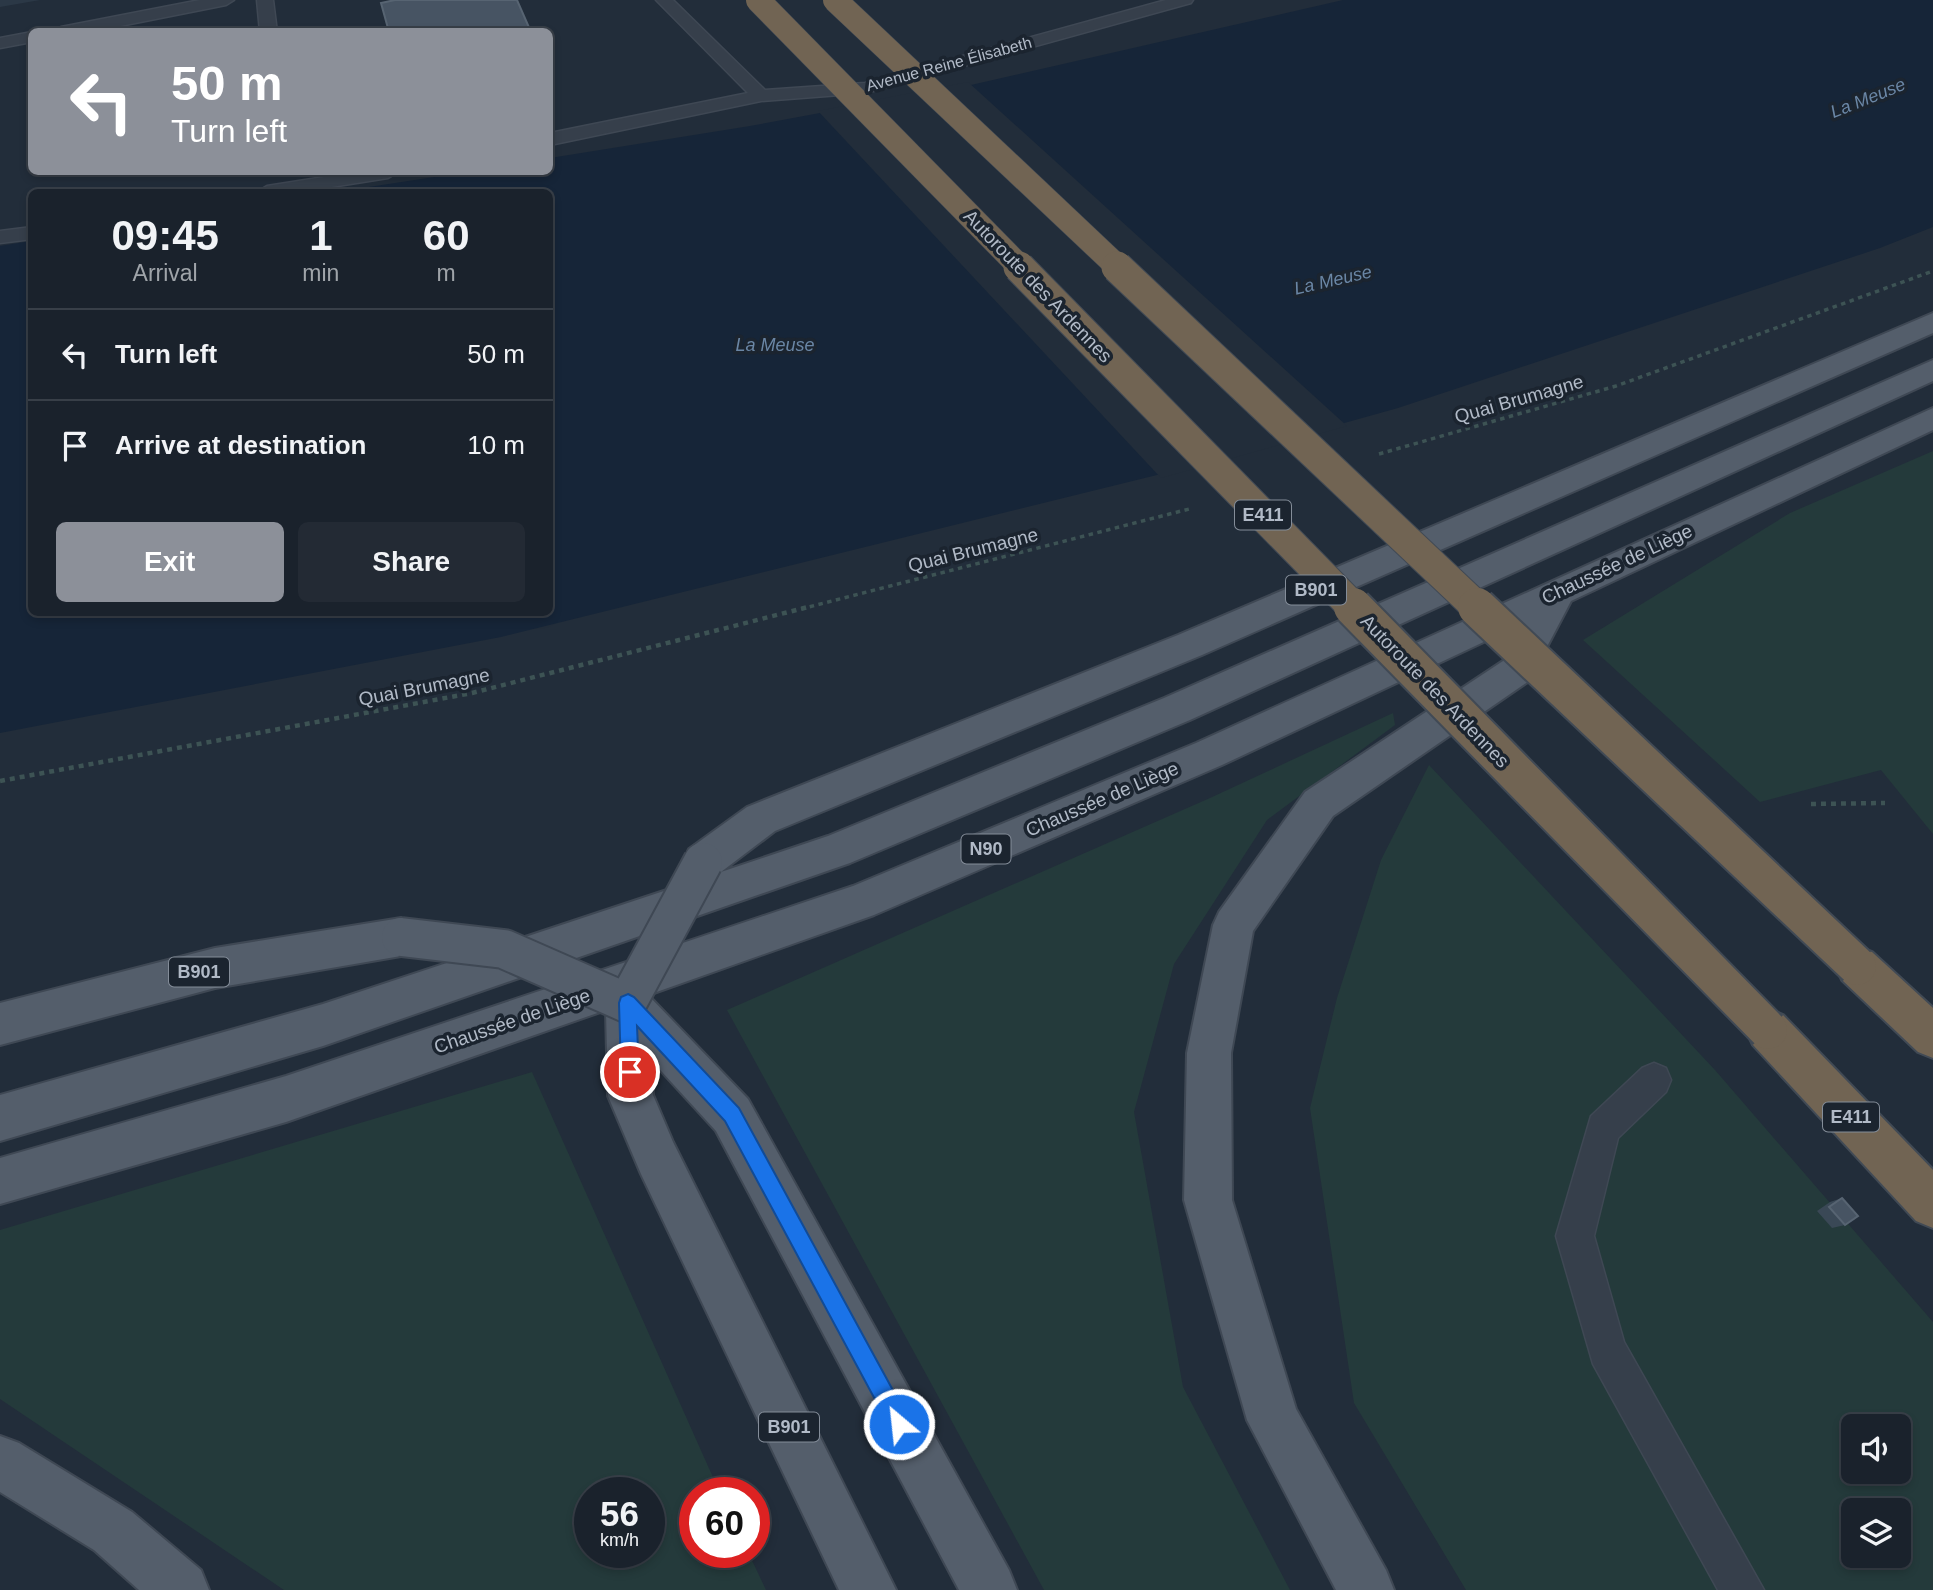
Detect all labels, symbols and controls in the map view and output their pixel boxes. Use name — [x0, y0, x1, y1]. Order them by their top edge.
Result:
street label: Avenue Reine Élisabeth — [864, 33, 1034, 94]
icon: left — [56, 56, 147, 147]
text: 50 m — [171, 56, 283, 110]
water label: La Meuse — [1828, 74, 1908, 122]
text: Turn left — [171, 113, 287, 149]
street label: Autoroute des Ardennes — [960, 205, 1116, 367]
text: 09:45 — [111, 212, 219, 259]
text: 1 — [309, 212, 333, 259]
text: 60 — [423, 212, 470, 259]
text: Arrival — [133, 260, 198, 286]
text: min — [302, 260, 339, 286]
text: m — [437, 260, 456, 286]
water label: La Meuse — [1292, 261, 1374, 299]
water label: La Meuse — [735, 335, 815, 355]
icon: left — [56, 336, 94, 374]
text: Turn left — [115, 339, 217, 369]
text: 50 m — [467, 339, 525, 369]
street label: Quai Brumagne — [1452, 371, 1586, 427]
icon: arrive — [56, 427, 94, 465]
text: Arrive at destination — [115, 430, 366, 460]
text: 10 m — [467, 430, 525, 460]
road number: E411 — [1235, 500, 1291, 530]
street label: Chaussée de Liège — [1538, 520, 1696, 608]
button: Exit — [56, 522, 284, 602]
button: Share — [298, 522, 525, 602]
street label: Quai Brumagne — [906, 524, 1040, 576]
road number: B901 — [1286, 576, 1346, 604]
street label: Autoroute des Ardennes — [1357, 610, 1513, 772]
street label: Quai Brumagne — [357, 664, 491, 710]
street label: Chaussée de Liège — [1023, 757, 1181, 841]
road number: N90 — [962, 834, 1010, 864]
road number: B901 — [169, 958, 229, 987]
street label: Chaussée de Liège — [431, 984, 593, 1058]
pin — [600, 1042, 660, 1102]
icon: arrive — [611, 1053, 649, 1091]
road number: E411 — [1823, 1102, 1879, 1132]
position arrow — [862, 1387, 936, 1461]
road number: B901 — [759, 1412, 819, 1442]
map controls — [1841, 1414, 1911, 1568]
button: sound — [1841, 1414, 1911, 1484]
speed limit sign: 60 — [679, 1477, 770, 1568]
text: 56 — [600, 1494, 639, 1533]
button: layers — [1841, 1498, 1911, 1568]
text: km/h — [600, 1530, 639, 1550]

